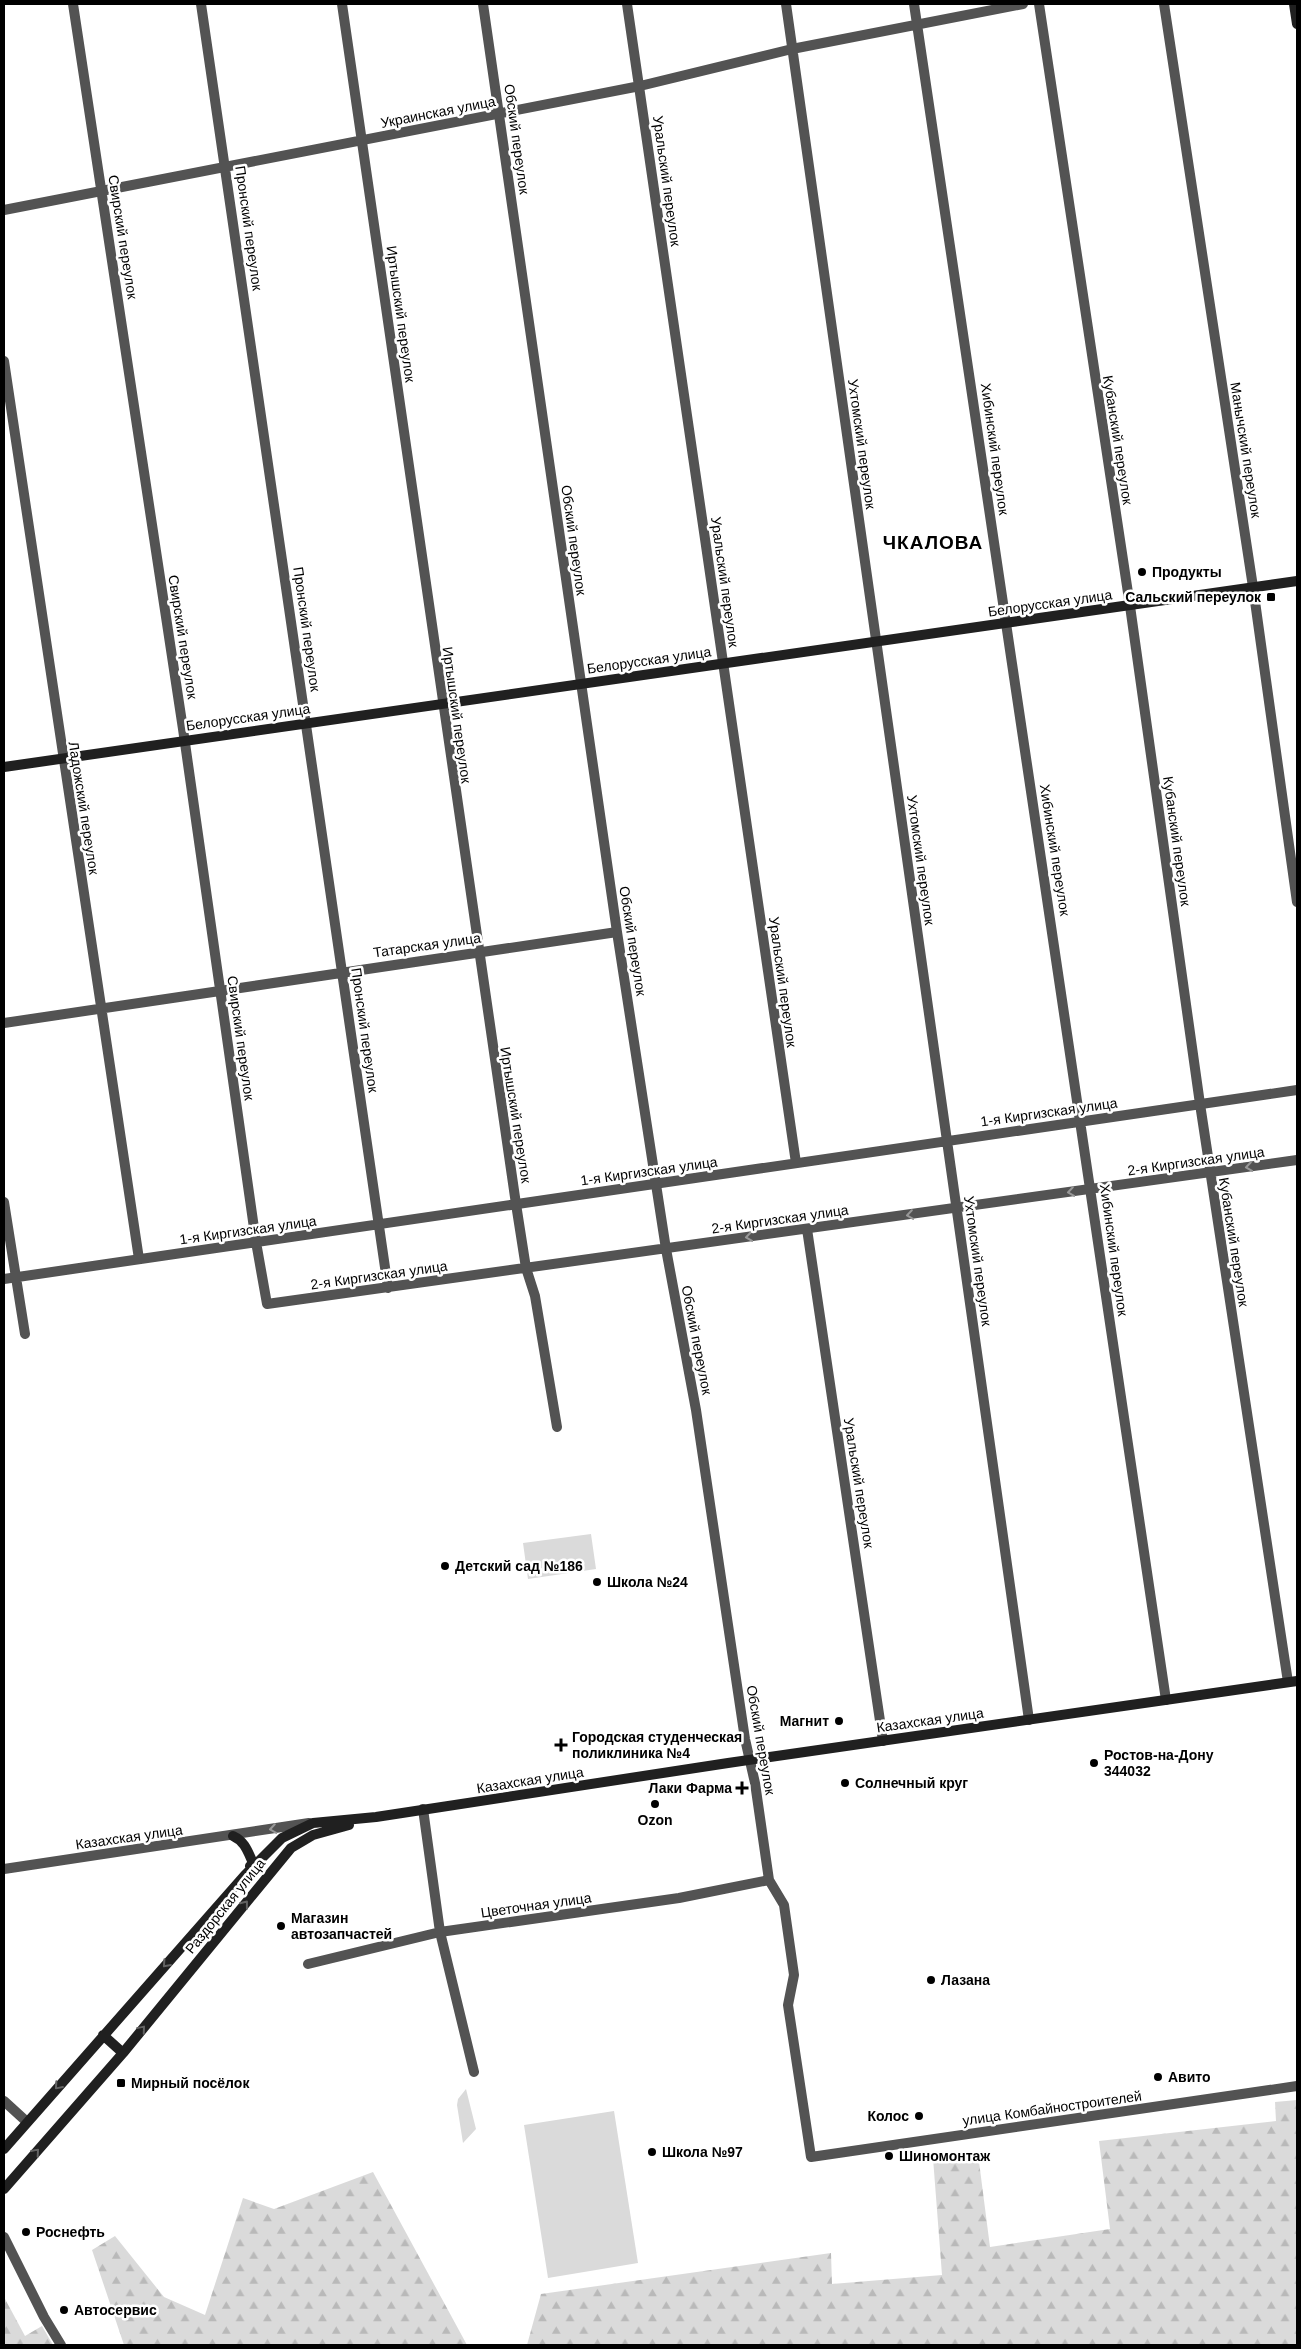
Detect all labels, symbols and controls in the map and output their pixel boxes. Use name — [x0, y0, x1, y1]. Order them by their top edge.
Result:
street label: Обский переулок — [501, 83, 533, 196]
street label: Украинская улица — [379, 93, 497, 131]
street label: Уральский переулок — [650, 115, 684, 248]
street label: Пронский переулок — [232, 165, 266, 292]
street label: Свирский переулок — [105, 174, 141, 301]
street label: Иртышский переулок — [384, 245, 419, 384]
street label: Кубанский переулок — [1100, 374, 1136, 507]
street label: Ухтомский переулок — [845, 378, 879, 511]
street label: Манычский переулок — [1227, 381, 1265, 520]
street label: Хибинский переулок — [978, 382, 1012, 517]
street label: Обский переулок — [558, 484, 590, 597]
street label: Уральский переулок — [708, 516, 742, 649]
district label: ЧКАЛОВА — [883, 532, 983, 553]
place label: Продукты — [1152, 564, 1222, 580]
street label: Пронский переулок — [290, 566, 324, 693]
marker: Продукты — [1136, 566, 1148, 578]
street label: Свирский переулок — [165, 574, 201, 701]
street label: Белорусская улица — [987, 586, 1113, 620]
place label: Сальский переулок — [1125, 589, 1262, 605]
marker: Сальский переулок — [1265, 591, 1277, 603]
street label: Белорусская улица — [586, 643, 712, 677]
street label: Иртышский переулок — [440, 646, 475, 785]
street label: Белорусская улица — [185, 700, 311, 734]
street label: Ладожский переулок — [66, 740, 103, 877]
street label: Кубанский переулок — [1160, 775, 1194, 908]
street label: Хибинский переулок — [1037, 783, 1073, 918]
street label: Ухтомский переулок — [904, 794, 938, 927]
street label: Обский переулок — [616, 885, 650, 998]
street label: Уральский переулок — [766, 916, 800, 1049]
street label: Татарская улица — [372, 930, 482, 960]
street label: Пронский переулок — [348, 967, 382, 1094]
street label: Свирский переулок — [224, 975, 258, 1102]
street label: Иртышский переулок — [497, 1046, 535, 1185]
street label: 1-я Киргизская улица — [980, 1094, 1119, 1130]
street label: 2-я Киргизская улица — [1127, 1143, 1266, 1179]
street label: 1-я Киргизская улица — [580, 1153, 719, 1189]
one-way arrow — [1245, 1161, 1253, 1172]
street label: Кубанский переулок — [1216, 1176, 1252, 1309]
street label: Хибинский переулок — [1097, 1183, 1131, 1318]
one-way arrow — [1066, 1186, 1074, 1197]
street label: Ухтомский переулок — [961, 1195, 995, 1328]
street label: 2-я Киргизская улица — [711, 1201, 850, 1237]
one-way arrow — [905, 1209, 914, 1219]
street label: 1-я Киргизская улица — [179, 1212, 318, 1248]
one-way arrow — [745, 1231, 753, 1242]
street label: 2-я Киргизская улица — [310, 1257, 449, 1293]
street label: Обский переулок — [679, 1284, 716, 1397]
street label: Уральский переулок — [841, 1417, 877, 1550]
place label: Детский сад №186 — [455, 1558, 583, 1574]
marker: Детский сад №186 — [439, 1560, 451, 1572]
place label: Школа №24 — [607, 1574, 688, 1590]
marker: Школа №24 — [591, 1576, 603, 1588]
street label: Обский переулок — [743, 1684, 779, 1797]
street label: Казахская улица — [875, 1705, 985, 1735]
place label: Магнит — [780, 1713, 829, 1729]
marker: Магнит — [833, 1715, 845, 1727]
place label: Городская студенческая поликлиника №4 — [572, 1729, 742, 1761]
marker: Городская студенческая поликлиника №4 — [554, 1738, 568, 1752]
place label: Ростов-на-Дону 344032 — [1104, 1747, 1214, 1779]
marker: Ростов-на-Дону 344032 — [1088, 1757, 1100, 1769]
street label: Казахская улица — [475, 1764, 585, 1796]
place label: Солнечный круг — [855, 1775, 968, 1791]
marker: Солнечный круг — [839, 1777, 851, 1789]
place label: Лаки Фарма — [648, 1780, 732, 1796]
marker: Лаки Фарма — [736, 1782, 748, 1794]
marker: Ozon — [649, 1798, 661, 1810]
place label: Ozon — [638, 1812, 673, 1828]
street label: Казахская улица — [74, 1822, 184, 1852]
one-way arrow — [269, 1824, 278, 1834]
street label: Раздорская улица — [182, 1855, 268, 1957]
street label: Цветочная улица — [480, 1889, 593, 1921]
one-way arrow — [239, 1900, 248, 1910]
place label: Магазин автозапчастей — [291, 1910, 392, 1942]
marker: Магазин автозапчастей — [275, 1920, 287, 1932]
one-way arrow — [163, 1958, 172, 1967]
place label: Лазана — [941, 1972, 990, 1988]
marker: Лазана — [925, 1974, 937, 1986]
one-way arrow — [136, 2026, 145, 2035]
place label: Авито — [1168, 2069, 1211, 2085]
marker: Авито — [1152, 2071, 1164, 2083]
place label: Мирный посёлок — [131, 2075, 250, 2091]
marker: Мирный посёлок — [115, 2077, 127, 2089]
one-way arrow — [56, 2080, 64, 2089]
street label: улица Комбайностроителей — [961, 2087, 1143, 2129]
place label: Колос — [867, 2108, 909, 2124]
marker: Колос — [913, 2110, 925, 2122]
place label: Школа №97 — [662, 2144, 743, 2160]
marker: Школа №97 — [646, 2146, 658, 2158]
place label: Шиномонтаж — [899, 2148, 991, 2164]
one-way arrow — [30, 2149, 39, 2158]
marker: Шиномонтаж — [883, 2150, 895, 2162]
place label: Роснефть — [36, 2224, 105, 2240]
marker: Роснефть — [20, 2226, 32, 2238]
place label: Автосервис — [74, 2302, 157, 2318]
marker: Автосервис — [58, 2304, 70, 2316]

